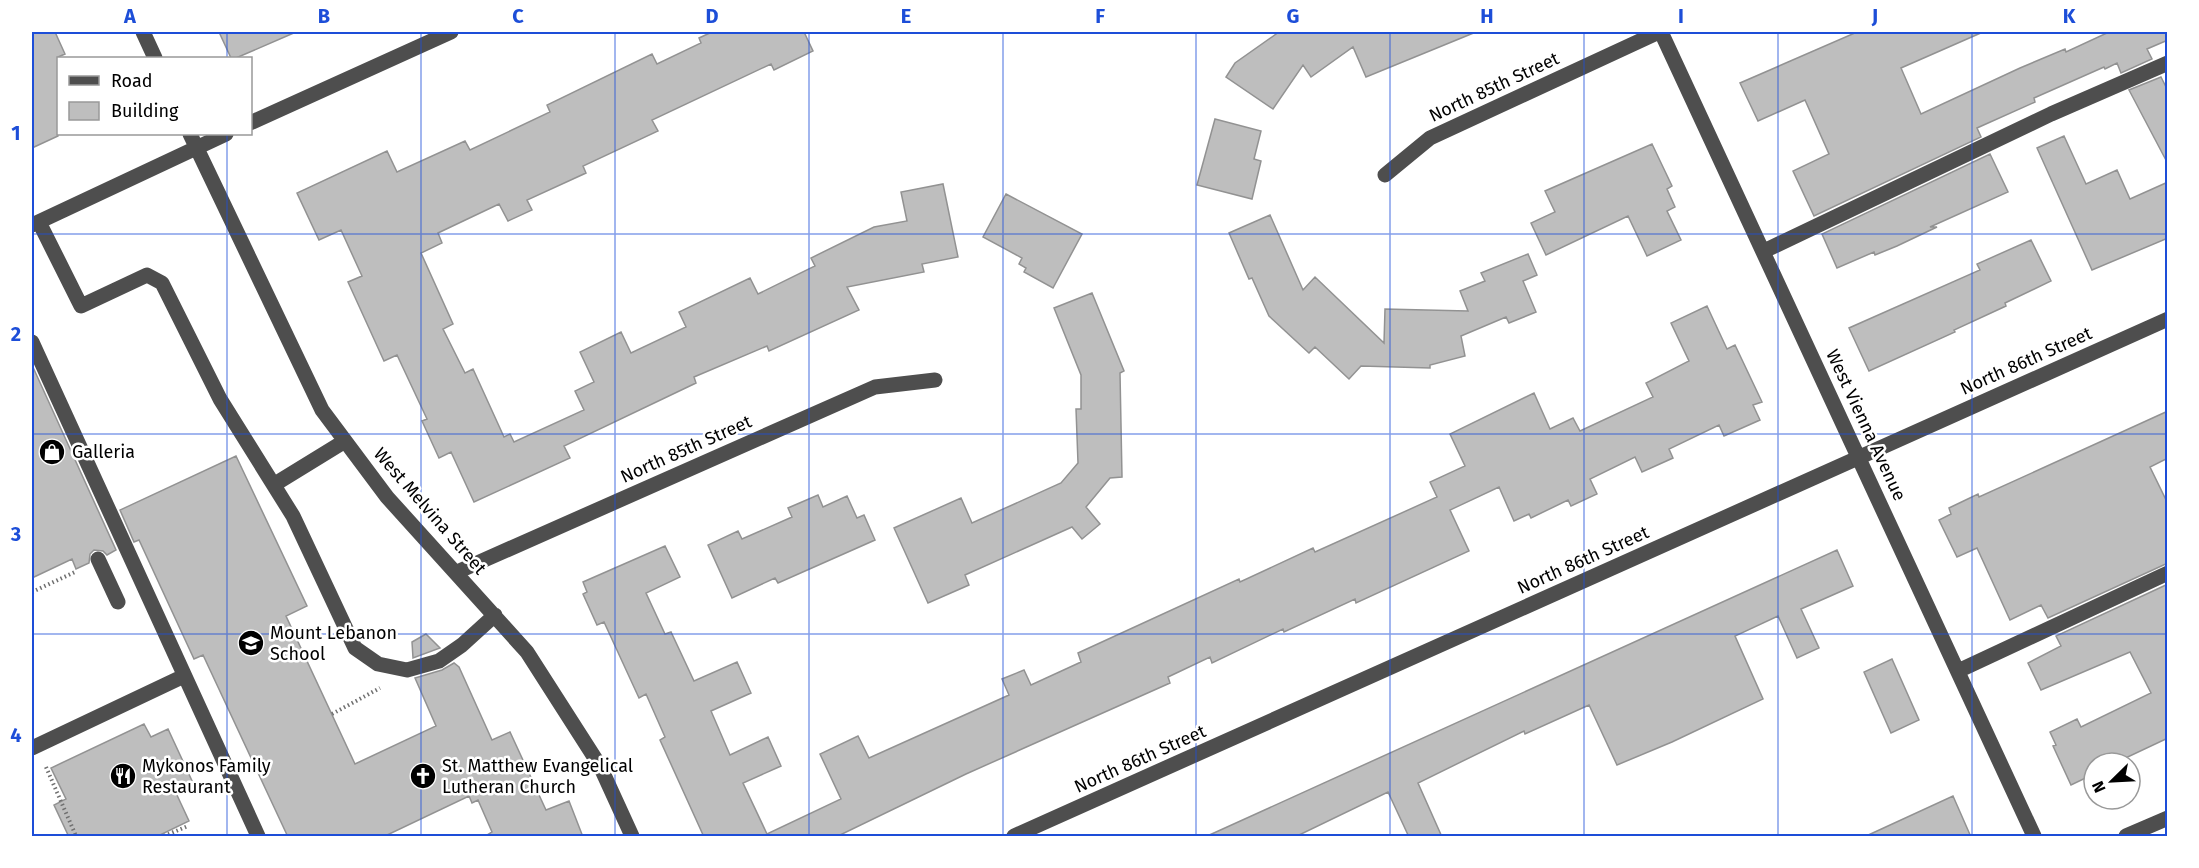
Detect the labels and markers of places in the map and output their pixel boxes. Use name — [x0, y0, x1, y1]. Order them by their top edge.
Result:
shop icon: Galleria — [37, 437, 67, 467]
place label: Galleria — [72, 441, 135, 463]
place label: Mount Lebanon School — [270, 622, 397, 665]
school or university icon: Mount Lebanon School — [236, 628, 266, 658]
place label: Mykonos Family Restaurant — [142, 755, 271, 798]
place label: St. Matthew Evangelical Lutheran Church — [442, 755, 633, 798]
restaurant icon: Mykonos Family Restaurant — [108, 761, 138, 791]
church icon: St. Matthew Evangelical Lutheran Church — [408, 761, 438, 791]

